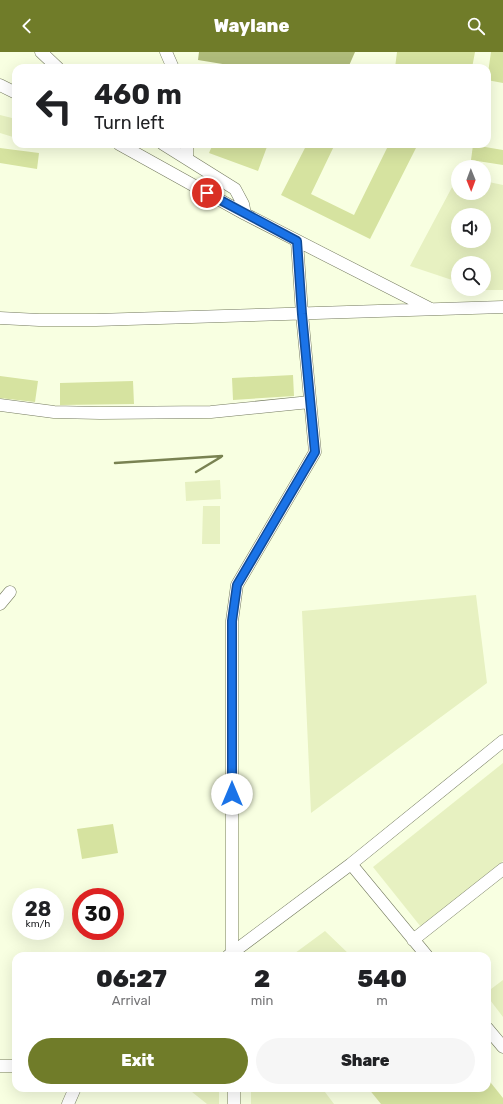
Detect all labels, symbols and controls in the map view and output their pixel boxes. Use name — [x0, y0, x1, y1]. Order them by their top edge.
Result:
icon: back — [16, 15, 38, 37]
text: Waylane — [214, 15, 289, 37]
icon: search — [465, 15, 487, 37]
text: 460 m — [94, 78, 182, 111]
icon: left — [28, 80, 80, 132]
text: Turn left — [94, 112, 164, 134]
north arrow — [451, 160, 491, 200]
map controls — [451, 160, 491, 296]
pin — [190, 176, 224, 210]
icon: arrive — [196, 182, 218, 204]
button: sound — [451, 208, 491, 248]
button: search — [451, 256, 491, 296]
position arrow — [211, 773, 253, 815]
speed limit sign: 30 — [72, 888, 124, 940]
text: 28 — [25, 897, 51, 921]
text: km/h — [26, 918, 50, 930]
text: 06:27 — [96, 965, 167, 993]
text: 2 — [254, 965, 270, 993]
text: 540 — [357, 965, 407, 993]
text: Arrival — [112, 993, 151, 1008]
text: min — [251, 993, 273, 1008]
text: m — [376, 993, 388, 1008]
button: Exit — [28, 1038, 248, 1084]
button: Share — [256, 1038, 475, 1084]

